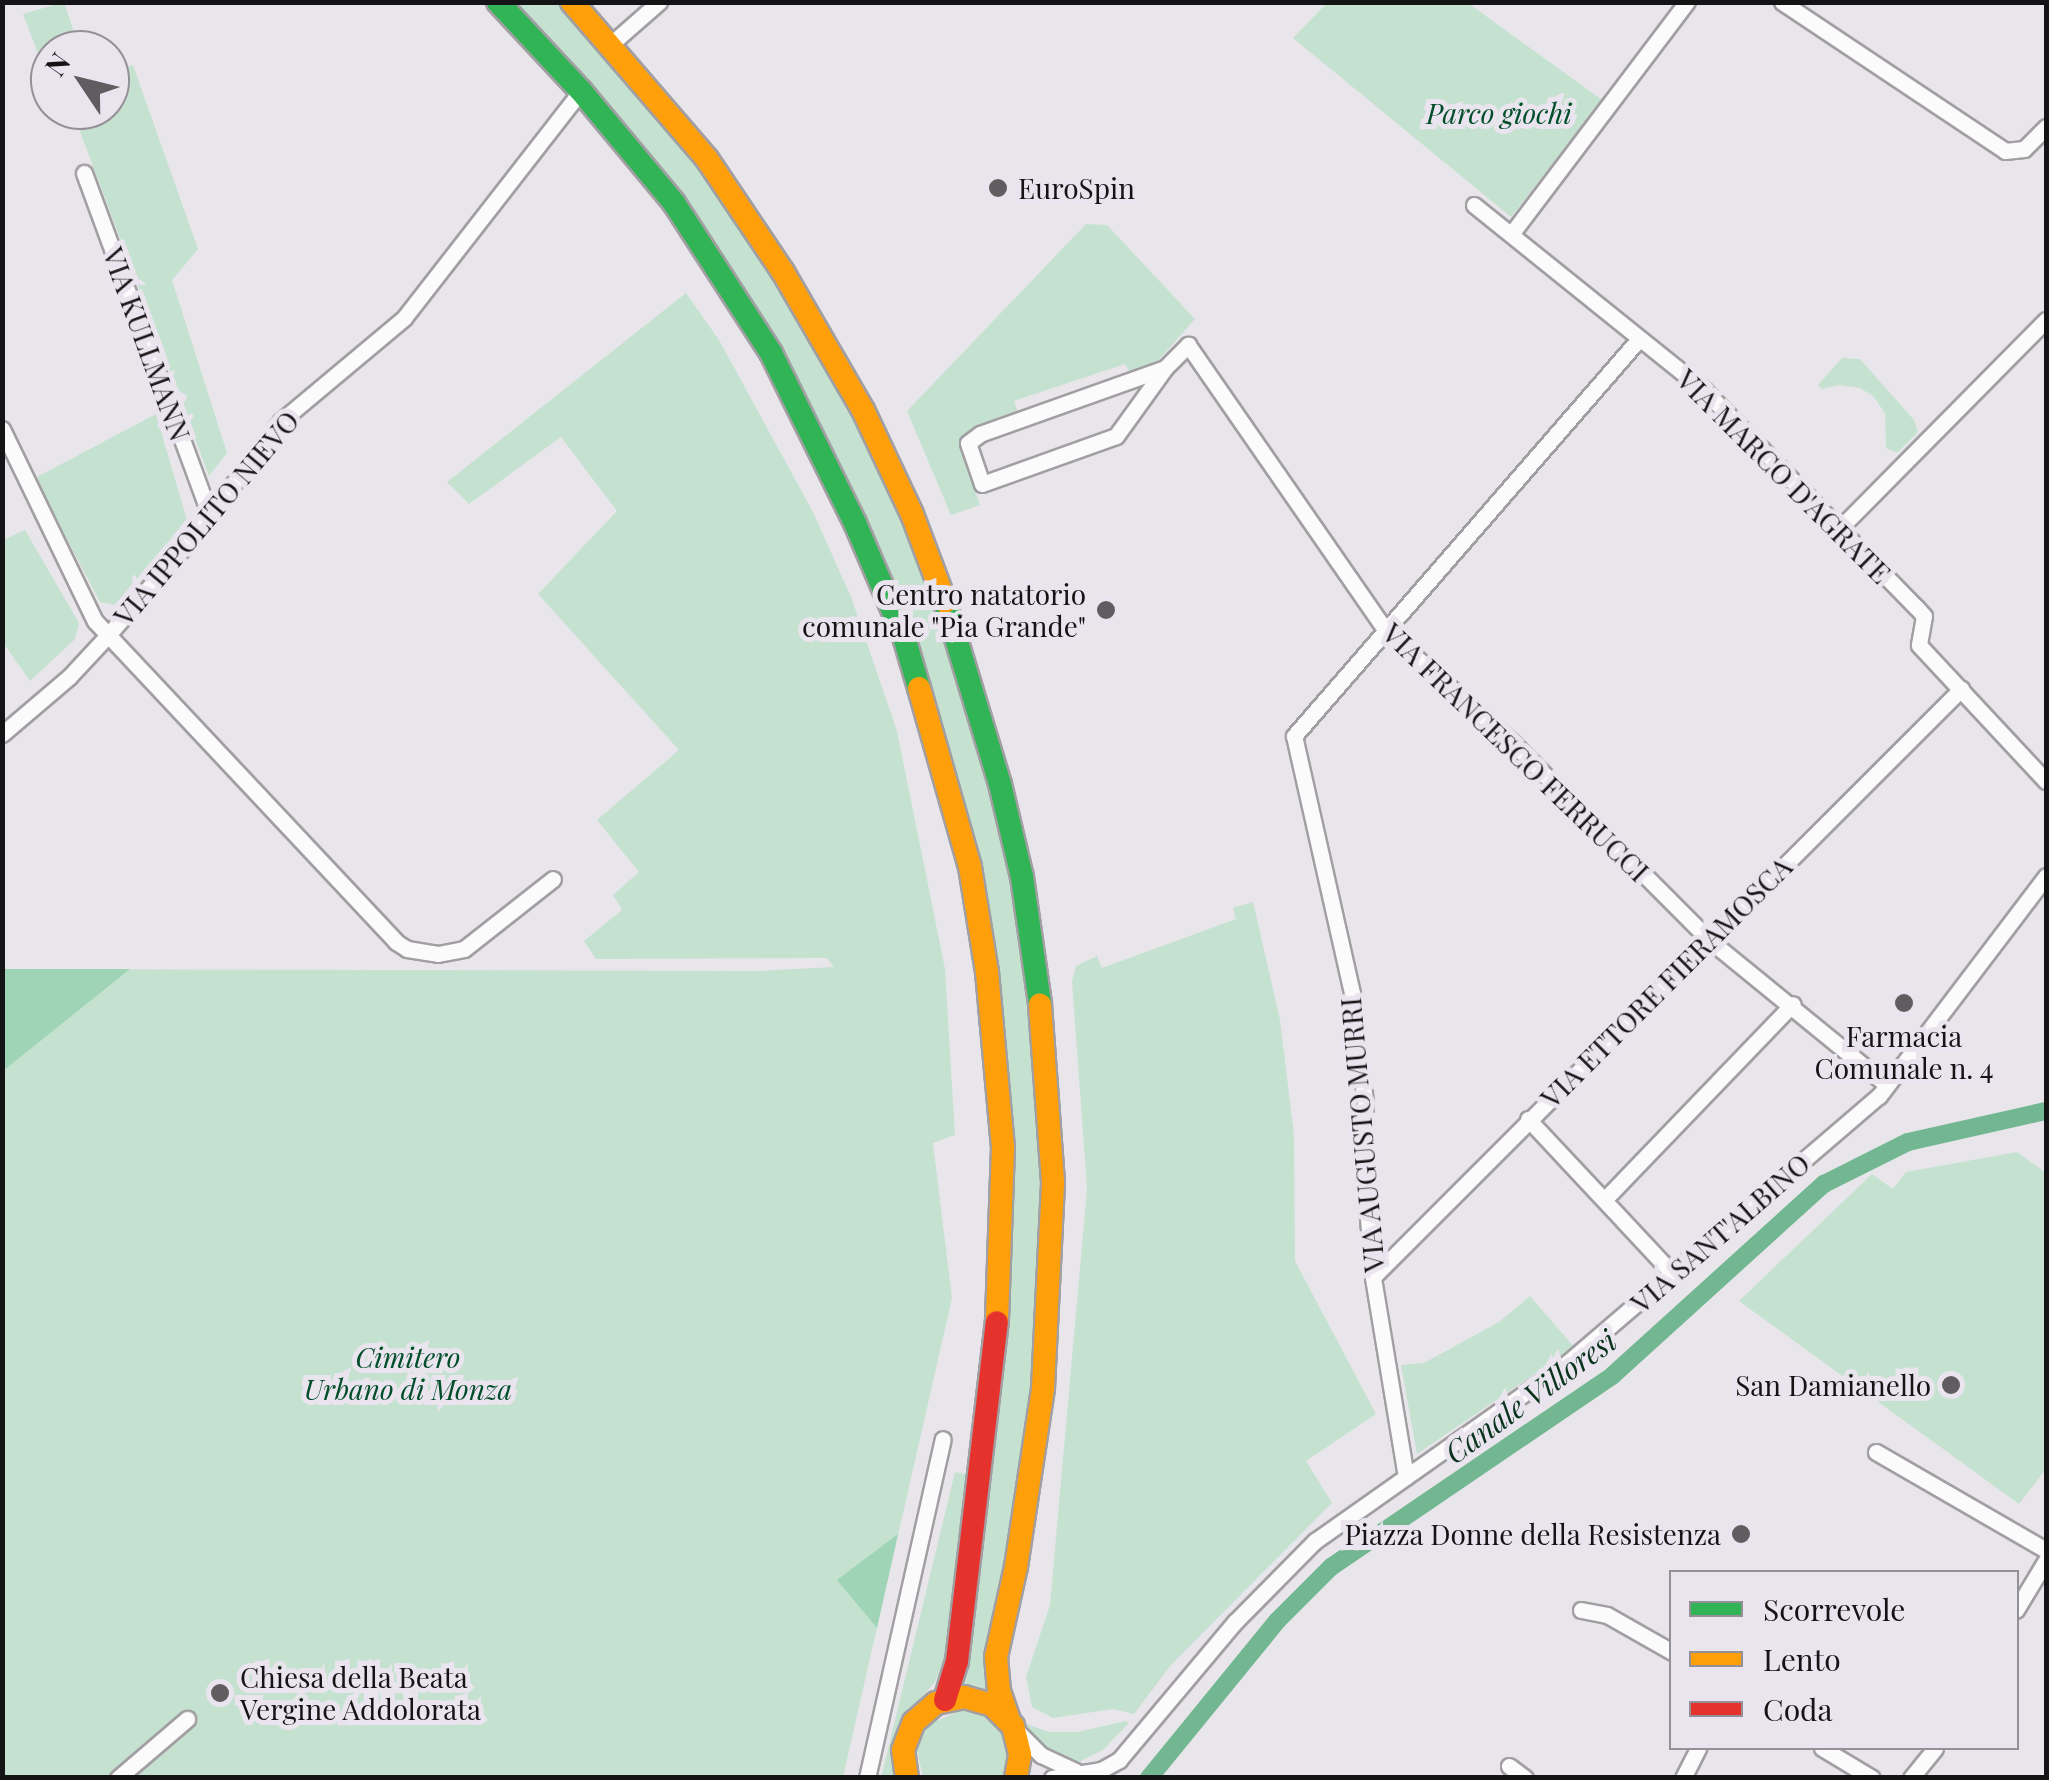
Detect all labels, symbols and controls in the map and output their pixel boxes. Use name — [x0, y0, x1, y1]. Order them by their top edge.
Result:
north arrow — [30, 30, 130, 130]
text: N — [36, 45, 78, 83]
park label: Parco giochi — [1426, 96, 1572, 130]
place label: EuroSpin — [1018, 171, 1135, 205]
marker: EuroSpin — [987, 177, 1009, 199]
street label: VIA KULLMANN — [96, 243, 198, 445]
street label: VIA MARCO D'AGRATE — [1670, 362, 1898, 590]
street label: VIA IPPOLITO NIEVO — [106, 404, 306, 632]
place label: Centro natatorio comunale "Pia Grande" — [801, 577, 1086, 643]
marker: Centro natatorio comunale "Pia Grande" — [1095, 599, 1117, 621]
street label: VIA FRANCESCO FERRUCCI — [1376, 616, 1656, 888]
street label: VIA ETTORE FIERAMOSCA — [1534, 850, 1798, 1114]
marker: Farmacia Comunale n. 4 — [1893, 992, 1915, 1014]
street label: VIA AUGUSTO MURRI — [1333, 996, 1391, 1274]
place label: Farmacia Comunale n. 4 — [1814, 1019, 1994, 1085]
street label: VIA SANT'ALBINO — [1624, 1146, 1816, 1320]
water label: Canale Villoresi — [1437, 1322, 1623, 1470]
park label: Cimitero Urbano di Monza — [304, 1340, 512, 1406]
place label: San Damianello — [1735, 1368, 1931, 1402]
marker: San Damianello — [1940, 1374, 1962, 1396]
place label: Piazza Donne della Resistenza — [1344, 1517, 1721, 1551]
marker: Piazza Donne della Resistenza — [1730, 1523, 1752, 1545]
legend — [1669, 1570, 2019, 1750]
text: Scorrevole — [1763, 1589, 1905, 1629]
text: Lento — [1763, 1639, 1841, 1679]
place label: Chiesa della Beata Vergine Addolorata — [240, 1660, 482, 1726]
marker: Chiesa della Beata Vergine Addolorata — [209, 1682, 231, 1704]
text: Coda — [1763, 1689, 1832, 1729]

